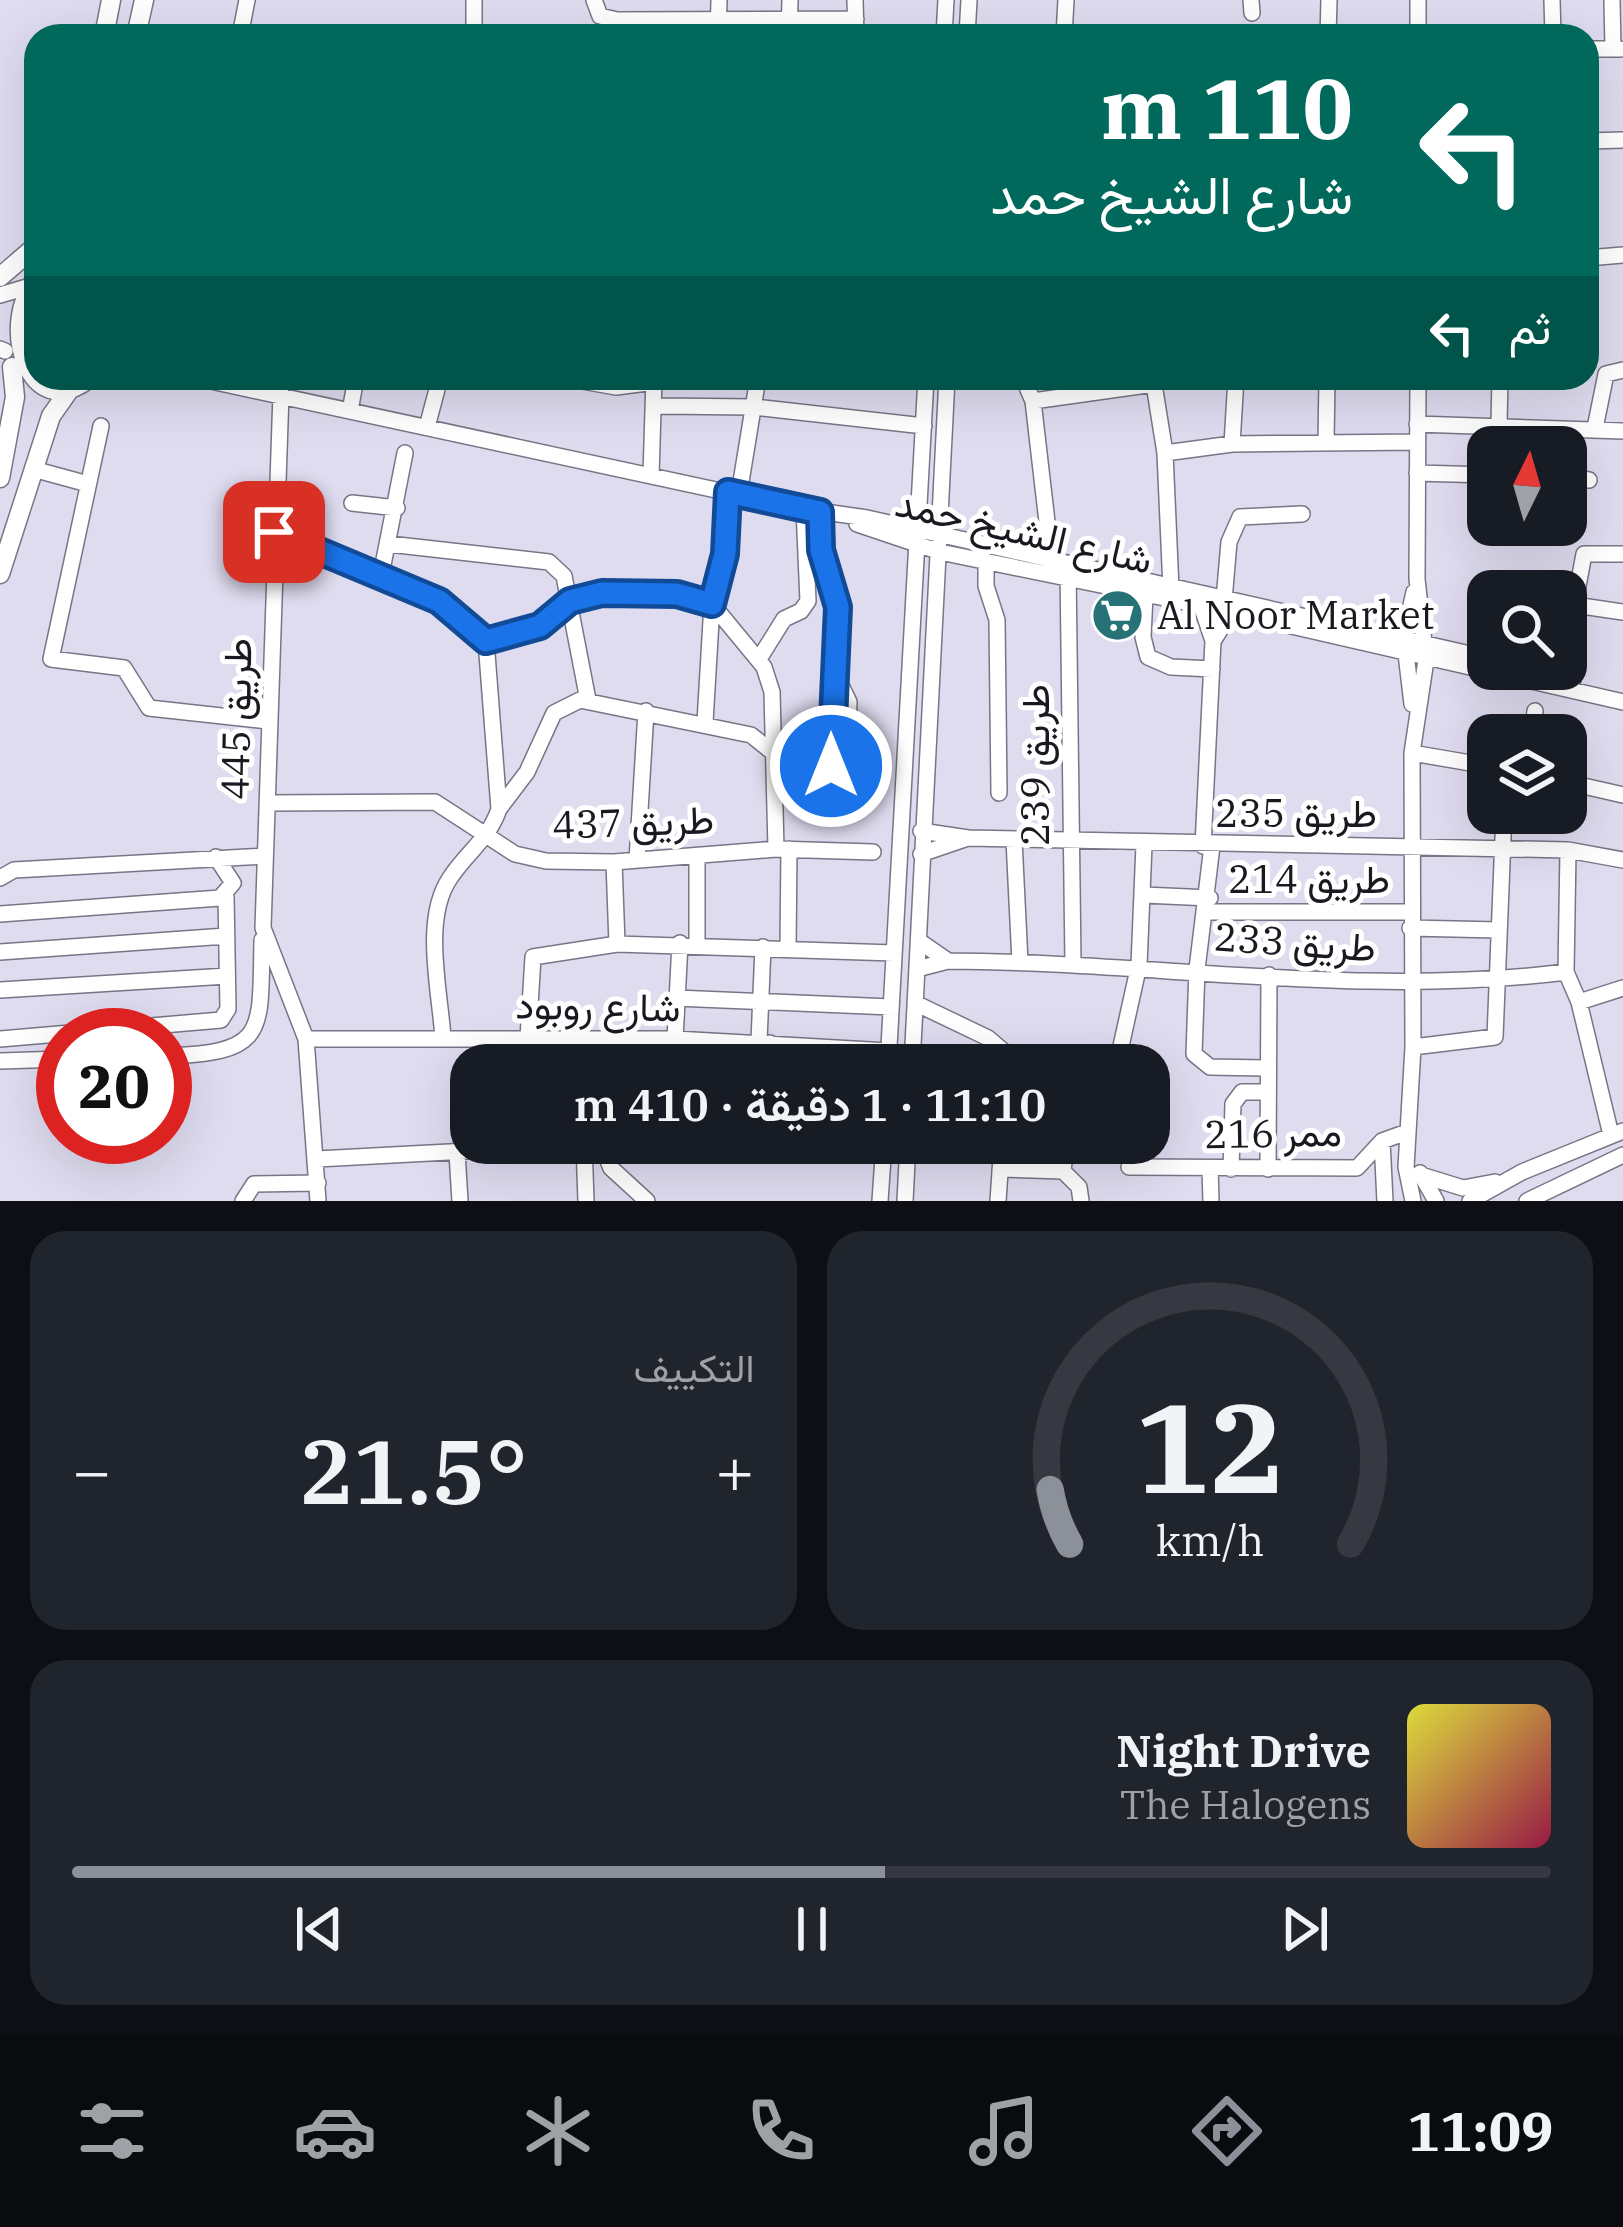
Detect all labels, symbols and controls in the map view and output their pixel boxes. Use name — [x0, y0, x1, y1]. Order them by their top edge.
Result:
text: 110 m — [1101, 53, 1353, 162]
icon: left — [1395, 72, 1551, 228]
text: شارع الشيخ حمد — [990, 159, 1353, 229]
text: ثم — [1509, 298, 1551, 356]
icon: left — [1419, 300, 1485, 366]
north arrow — [1467, 426, 1587, 546]
map controls — [1467, 426, 1587, 834]
street label: شارع الشيخ حمد — [890, 476, 1158, 588]
pin — [223, 481, 325, 583]
icon: arrive — [241, 499, 307, 565]
button: search — [1467, 570, 1587, 690]
supermarket icon: Al Noor Market — [1090, 587, 1146, 643]
place label: Al Noor Market — [1157, 589, 1434, 640]
street label: طريق 445 — [209, 638, 262, 800]
street label: طريق 239 — [1009, 684, 1060, 846]
position arrow — [768, 703, 894, 829]
button: layers — [1467, 714, 1587, 834]
street label: طريق 235 — [1215, 787, 1377, 838]
street label: طريق 437 — [551, 793, 715, 850]
street label: طريق 214 — [1228, 853, 1390, 904]
street label: طريق 233 — [1212, 910, 1378, 973]
street label: شارع روبود — [515, 979, 681, 1034]
speed limit sign: 20 — [36, 1008, 192, 1164]
text: 11:10 · 1 دقيقة · 410 m — [574, 1075, 1046, 1133]
street label: ممر 216 — [1204, 1106, 1342, 1159]
text: التكييف — [634, 1342, 755, 1393]
text: 12 — [1135, 1365, 1285, 1527]
text: 21.5° — [299, 1412, 528, 1529]
text: − — [72, 1427, 112, 1513]
text: + — [715, 1427, 754, 1513]
text: km/h — [1156, 1511, 1264, 1567]
text: Night Drive — [1116, 1721, 1371, 1779]
text: The Halogens — [1120, 1779, 1371, 1830]
icon: previous — [286, 1896, 352, 1962]
icon: pause — [779, 1896, 845, 1962]
icon: next — [1272, 1896, 1338, 1962]
icon: filters — [70, 2089, 154, 2173]
icon: car — [293, 2089, 377, 2173]
icon: climate — [516, 2089, 600, 2173]
icon: phone — [739, 2089, 823, 2173]
icon: music — [962, 2089, 1046, 2173]
icon: directions — [1185, 2089, 1269, 2173]
text: 11:09 — [1408, 2096, 1554, 2166]

